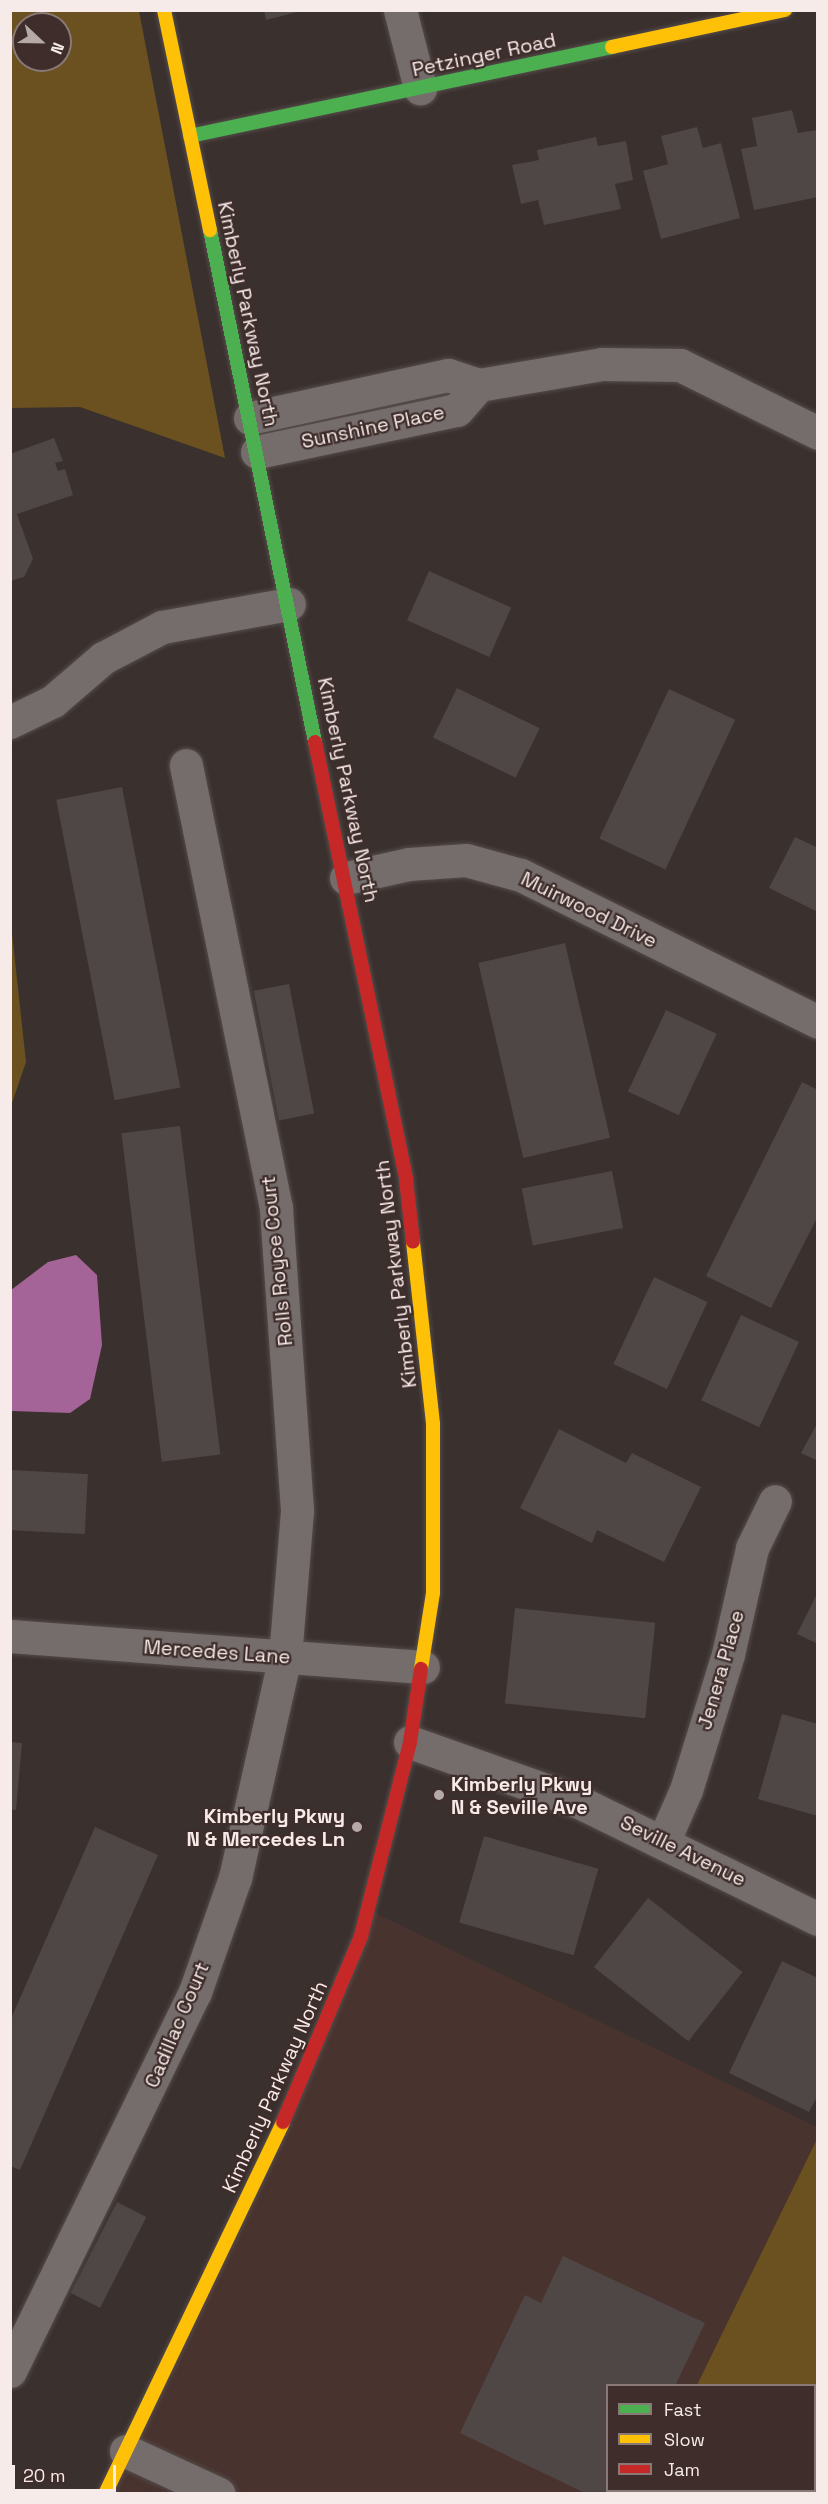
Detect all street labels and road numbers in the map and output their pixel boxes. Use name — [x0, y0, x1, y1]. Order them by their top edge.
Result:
street label: Petzinger Road — [410, 28, 558, 82]
street label: Kimberly Parkway North — [212, 199, 284, 429]
street label: Sunshine Place — [299, 400, 447, 454]
street label: Kimberly Parkway North — [312, 675, 384, 905]
street label: Muirwood Drive — [517, 867, 661, 953]
street label: Kimberly Parkway North — [370, 1159, 422, 1389]
street label: Rolls Royce Court — [256, 1175, 298, 1347]
street label: Jenera Place — [693, 1608, 749, 1732]
street label: Mercedes Lane — [143, 1635, 291, 1669]
street label: Seville Avenue — [616, 1810, 750, 1892]
street label: Cadillac Court — [140, 1959, 214, 2091]
street label: Kimberly Parkway North — [217, 1977, 333, 2197]

